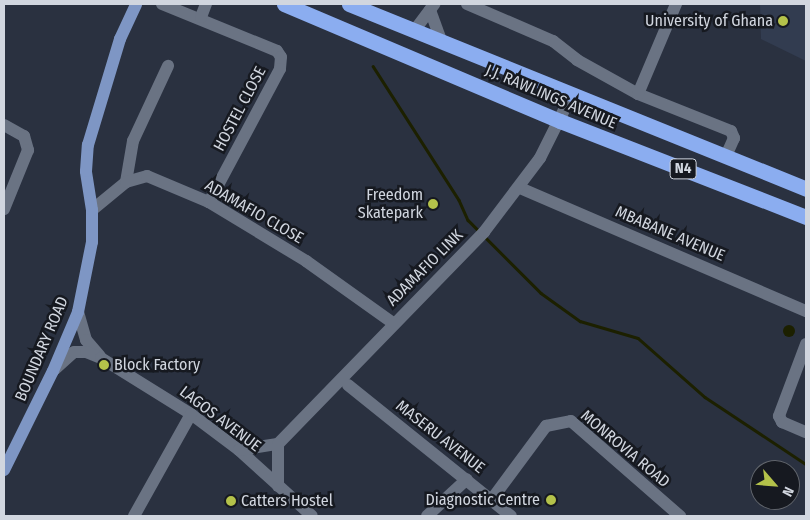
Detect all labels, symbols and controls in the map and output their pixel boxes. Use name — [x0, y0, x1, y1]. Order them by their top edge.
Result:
place label: University of Ghana — [645, 11, 773, 31]
marker: University of Ghana — [777, 15, 789, 27]
street label: J.J. RAWLINGS AVENUE — [482, 61, 620, 133]
street label: HOSTEL CLOSE — [210, 63, 270, 155]
road number: N4 — [669, 156, 697, 182]
street label: ADAMAFIO CLOSE — [201, 176, 307, 248]
place label: Freedom Skatepark — [358, 185, 423, 223]
marker: Freedom Skatepark — [427, 198, 439, 210]
street label: MBABANE AVENUE — [612, 202, 728, 266]
street label: ADAMAFIO LINK — [383, 226, 467, 310]
street label: BOUNDARY ROAD — [11, 294, 73, 404]
place label: Block Factory — [114, 355, 200, 375]
marker: Block Factory — [98, 359, 110, 371]
street label: LAGOS AVENUE — [176, 382, 264, 456]
street label: MASERU AVENUE — [392, 396, 488, 478]
street label: MONROVIA ROAD — [577, 406, 673, 492]
north arrow — [750, 460, 800, 510]
text: N — [778, 484, 797, 499]
place label: Diagnostic Centre — [426, 490, 540, 510]
place label: Catters Hostel — [241, 491, 333, 511]
marker: Diagnostic Centre — [544, 493, 558, 507]
marker: Catters Hostel — [225, 495, 237, 507]

